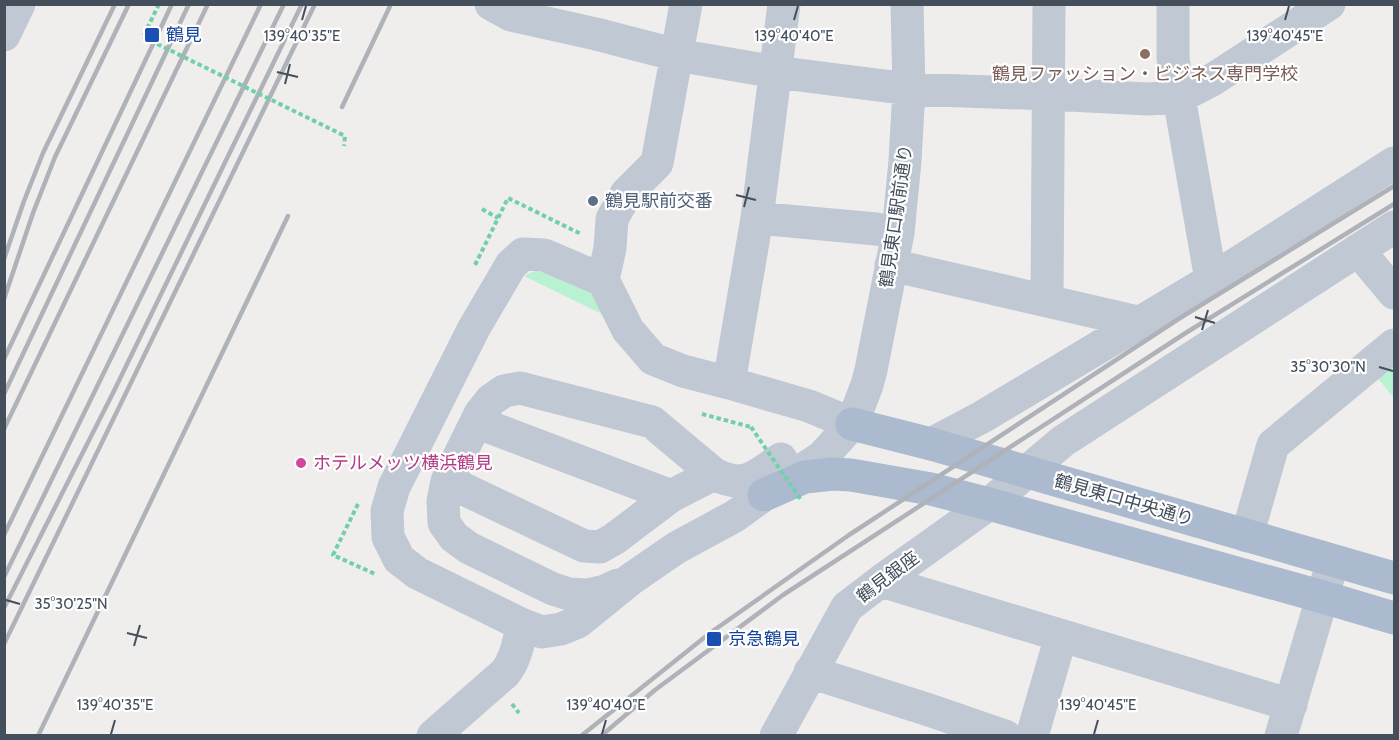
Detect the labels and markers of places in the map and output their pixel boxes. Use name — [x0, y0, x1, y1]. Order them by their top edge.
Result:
place label: 鶴見 — [166, 24, 202, 46]
marker: 鶴見 — [143, 26, 161, 44]
marker: 鶴見ファッション・ビジネス専門学校 — [1138, 47, 1152, 61]
place label: 鶴見ファッション・ビジネス専門学校 — [992, 63, 1298, 85]
place label: 鶴見駅前交番 — [605, 190, 713, 212]
marker: 鶴見駅前交番 — [586, 194, 600, 208]
place label: ホテルメッツ横浜鶴見 — [313, 452, 493, 474]
marker: ホテルメッツ横浜鶴見 — [294, 456, 308, 470]
place label: 京急鶴見 — [728, 628, 800, 650]
marker: 京急鶴見 — [705, 630, 723, 648]

